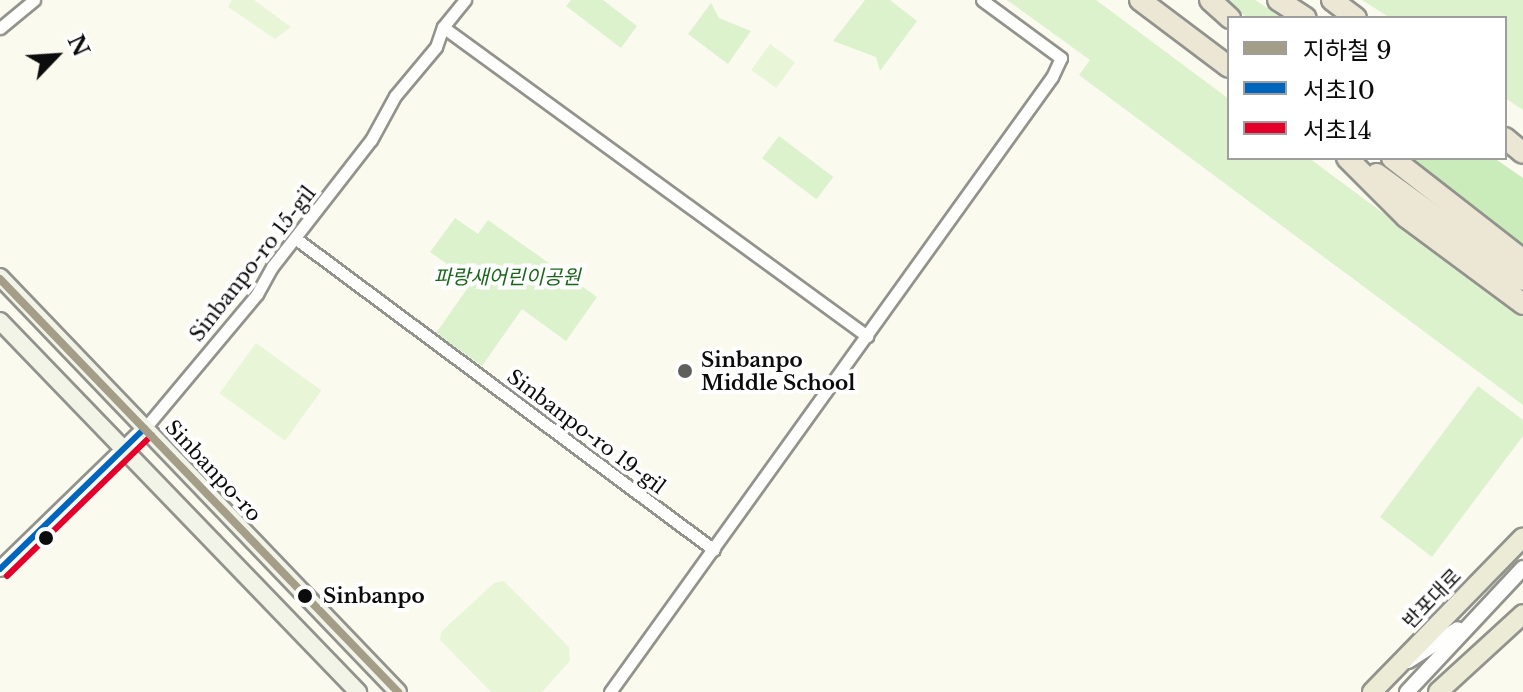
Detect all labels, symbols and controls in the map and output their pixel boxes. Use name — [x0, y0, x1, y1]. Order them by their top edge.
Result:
north arrow — [16, 16, 96, 96]
legend — [1227, 16, 1507, 160]
text: N — [62, 31, 95, 61]
text: 지하철 9 — [1303, 36, 1392, 65]
text: 서초10 — [1303, 76, 1375, 105]
text: 서초14 — [1303, 116, 1372, 145]
street label: Sinbanpo-ro 15-gil — [185, 182, 321, 346]
park label: 파랑새어린이공원 — [433, 265, 581, 289]
place label: Sinbanpo Middle School — [701, 348, 855, 395]
marker: Sinbanpo Middle School — [676, 362, 694, 380]
street label: Sinbanpo-ro 19-gil — [502, 365, 670, 499]
street label: Sinbanpo-ro — [160, 415, 266, 527]
unlabelled marker — [38, 530, 54, 546]
street label: 반포대로 — [1398, 564, 1466, 634]
place label: Sinbanpo — [323, 584, 425, 608]
marker: Sinbanpo — [294, 585, 316, 607]

